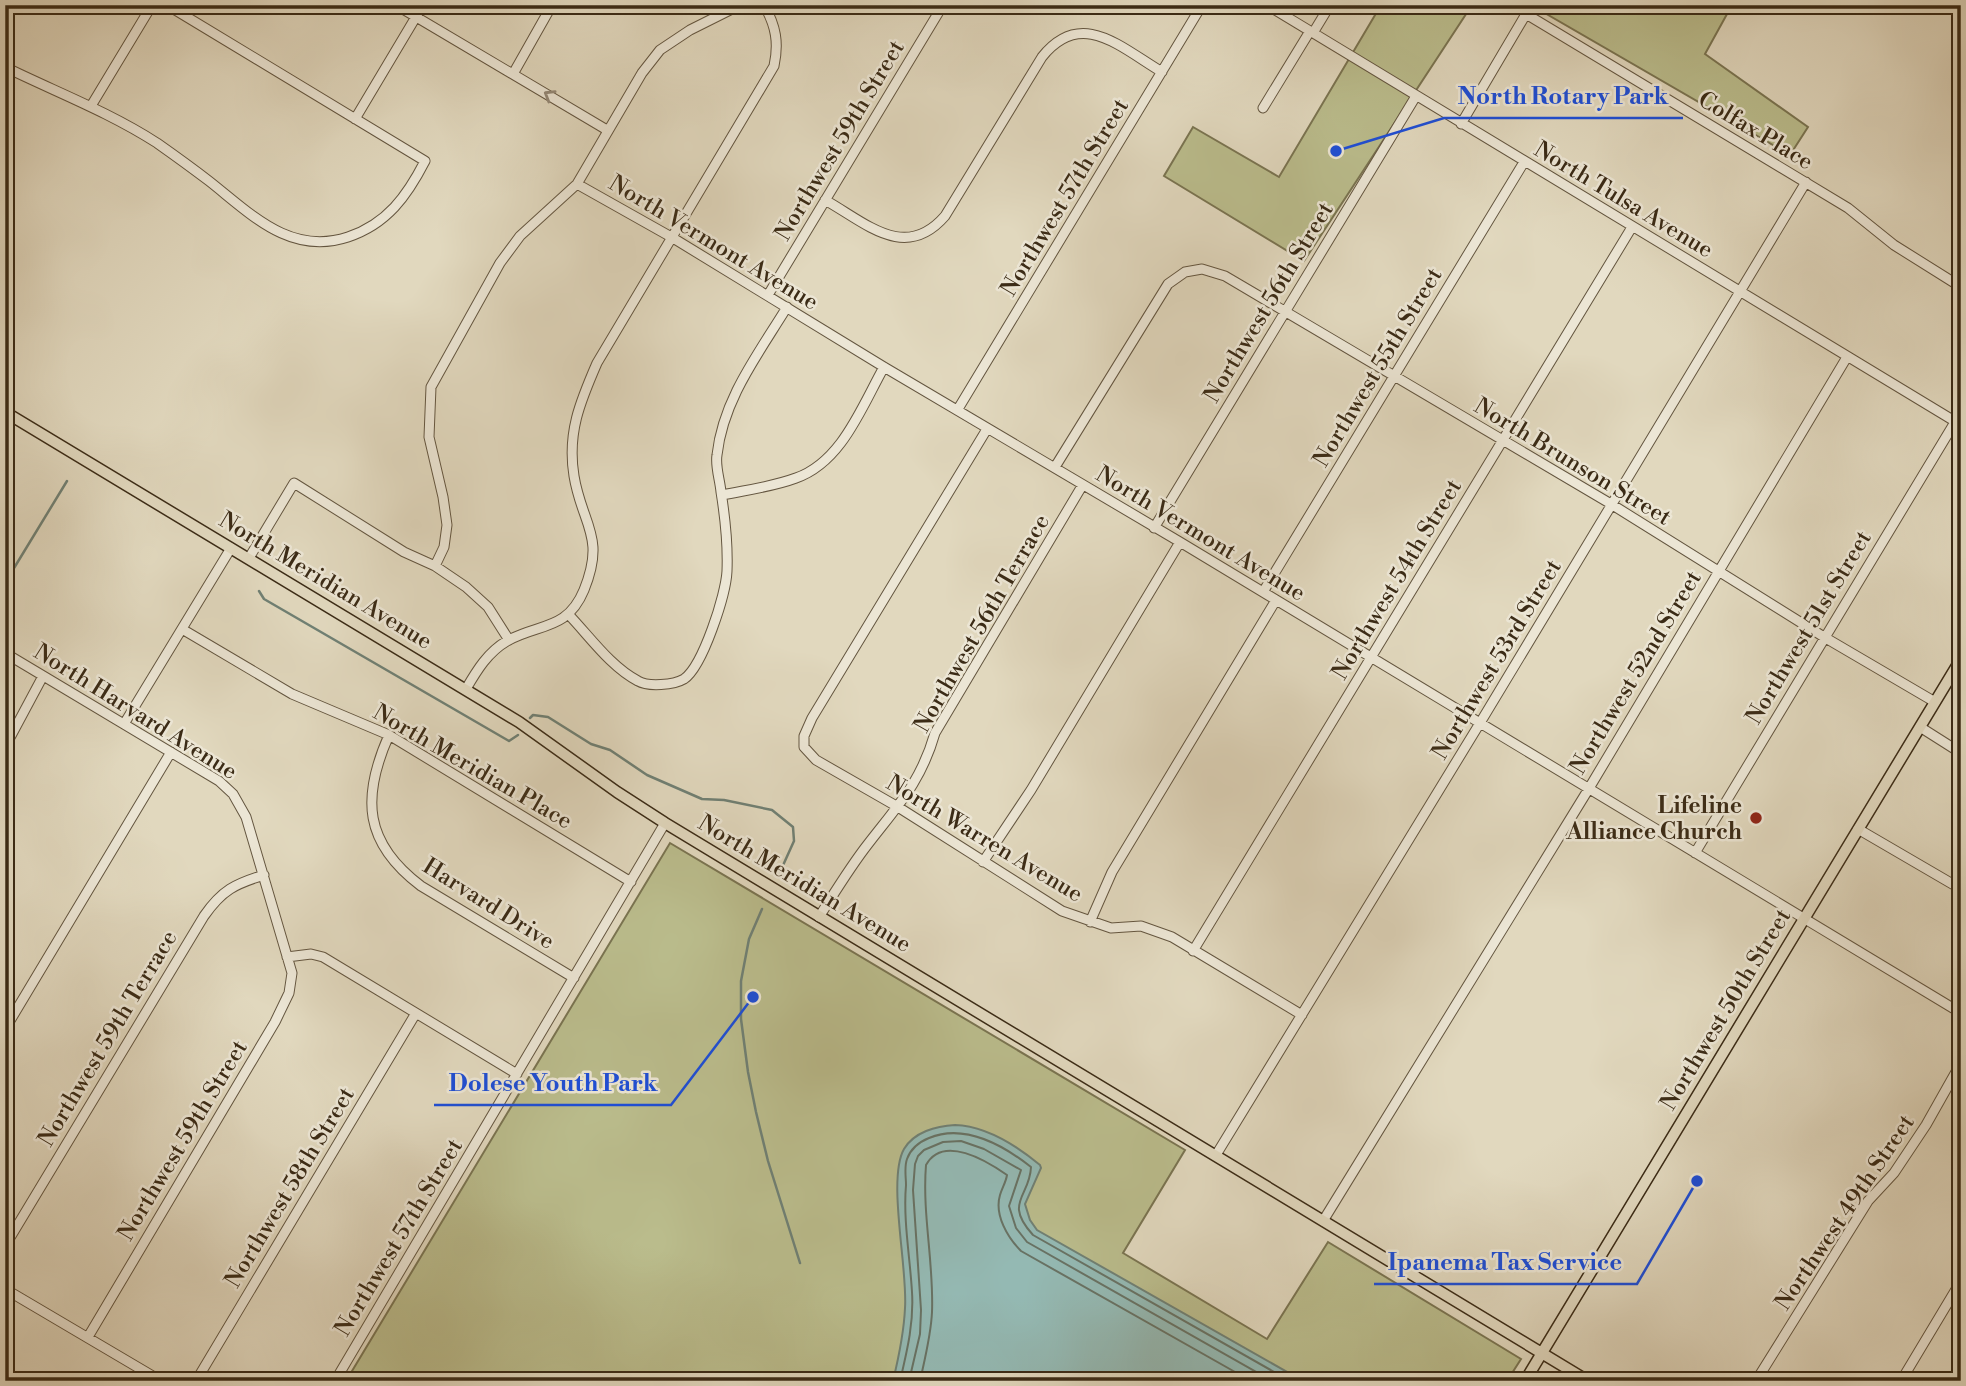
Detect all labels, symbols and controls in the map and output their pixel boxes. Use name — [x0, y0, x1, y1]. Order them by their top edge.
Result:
street label: Northwest 59th Street — [769, 35, 911, 246]
callout: North Rotary Park — [1444, 73, 1683, 118]
text: North Rotary Park — [1458, 82, 1670, 112]
street label: Colfax Place — [1693, 86, 1818, 176]
one-way arrow — [543, 90, 556, 103]
street label: Northwest 57th Street — [995, 94, 1135, 301]
street label: North Tulsa Avenue — [1529, 135, 1718, 264]
street label: North Vermont Avenue — [604, 169, 823, 316]
street label: Northwest 56th Street — [1198, 197, 1340, 408]
street label: Northwest 55th Street — [1307, 263, 1448, 472]
street label: North Brunson Street — [1469, 392, 1676, 532]
street label: North Vermont Avenue — [1091, 460, 1310, 607]
street label: Northwest 54th Street — [1326, 474, 1468, 685]
street label: North Meridian Avenue — [214, 506, 437, 656]
street label: Northwest 56th Terrace — [908, 509, 1056, 738]
street label: Northwest 51st Street — [1740, 526, 1878, 729]
street label: Northwest 53rd Street — [1426, 554, 1568, 765]
street label: Northwest 52nd Street — [1564, 566, 1708, 779]
street label: North Harvard Avenue — [29, 638, 242, 786]
street label: North Meridian Place — [368, 698, 577, 835]
street label: North Warren Avenue — [881, 769, 1088, 909]
place label: Lifeline Alliance Church — [1565, 792, 1742, 846]
street label: North Meridian Avenue — [693, 809, 916, 959]
marker: Lifeline Alliance Church — [1748, 810, 1764, 826]
street label: Harvard Drive — [417, 852, 560, 955]
street label: Northwest 50th Street — [1655, 904, 1797, 1115]
street label: Northwest 59th Terrace — [32, 925, 183, 1152]
street label: Northwest 59th Street — [112, 1035, 254, 1246]
callout: Dolese Youth Park — [434, 1060, 671, 1105]
text: Dolese Youth Park — [448, 1069, 659, 1099]
street label: Northwest 58th Street — [219, 1082, 361, 1293]
street label: Northwest 49th Street — [1769, 1109, 1921, 1316]
street label: Northwest 57th Street — [329, 1134, 469, 1341]
callout: Ipanema Tax Service — [1374, 1239, 1637, 1284]
text: Ipanema Tax Service — [1388, 1248, 1622, 1278]

